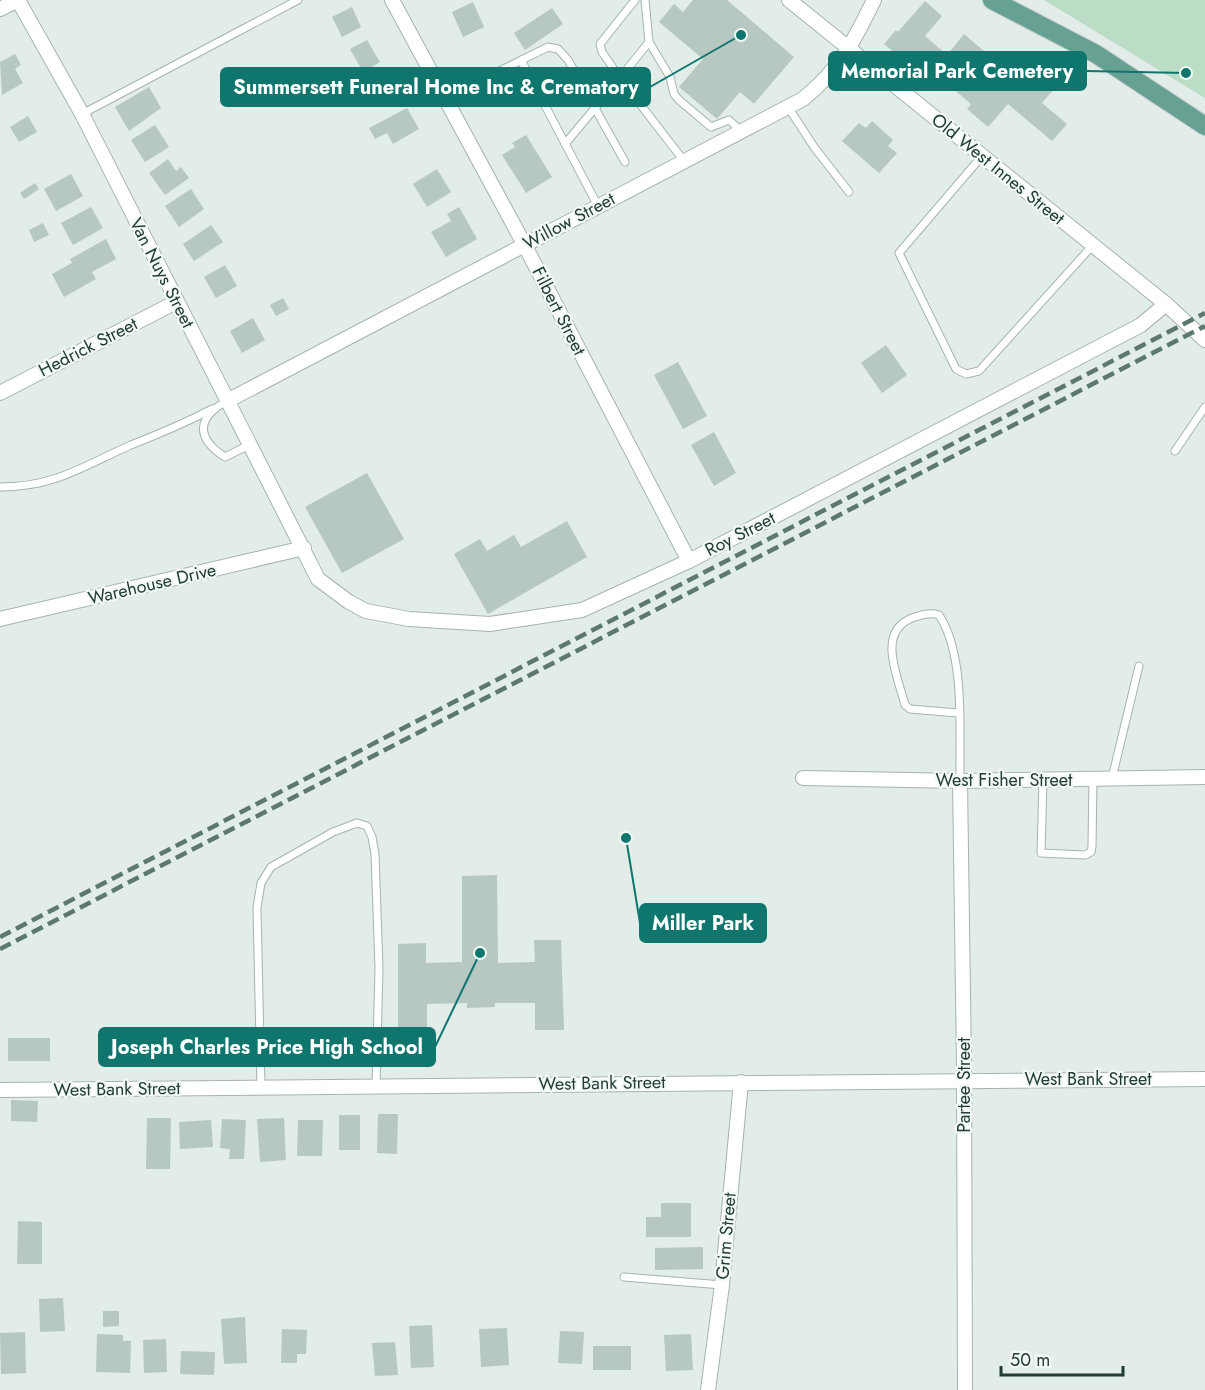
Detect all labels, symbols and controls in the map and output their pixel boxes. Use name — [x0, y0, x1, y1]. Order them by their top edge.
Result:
callout: Memorial Park Cemetery — [829, 52, 1086, 90]
text: Memorial Park Cemetery — [841, 57, 1074, 86]
callout: Summersett Funeral Home Inc & Crematory — [221, 68, 650, 106]
text: Summersett Funeral Home Inc & Crematory — [233, 73, 639, 102]
street label: Old West Innes Street — [926, 107, 1071, 231]
street label: Willow Street — [518, 186, 620, 256]
street label: Van Nuys Street — [123, 213, 201, 333]
street label: Filbert Street — [526, 262, 593, 360]
street label: Hedrick Street — [34, 311, 143, 383]
street label: Roy Street — [700, 505, 780, 563]
street label: Warehouse Drive — [85, 557, 219, 611]
street label: West Fisher Street — [936, 767, 1073, 793]
callout: Miller Park — [640, 904, 766, 942]
text: Miller Park — [652, 909, 755, 938]
callout: Joseph Charles Price High School — [99, 1028, 435, 1066]
text: Joseph Charles Price High School — [107, 1033, 423, 1062]
street label: Partee Street — [951, 1037, 977, 1133]
street label: West Bank Street — [1024, 1066, 1152, 1092]
street label: West Bank Street — [538, 1069, 666, 1097]
street label: West Bank Street — [53, 1075, 181, 1103]
street label: Grim Street — [709, 1191, 743, 1281]
scale bar — [1001, 1339, 1122, 1377]
text: 50 m — [1010, 1347, 1050, 1373]

